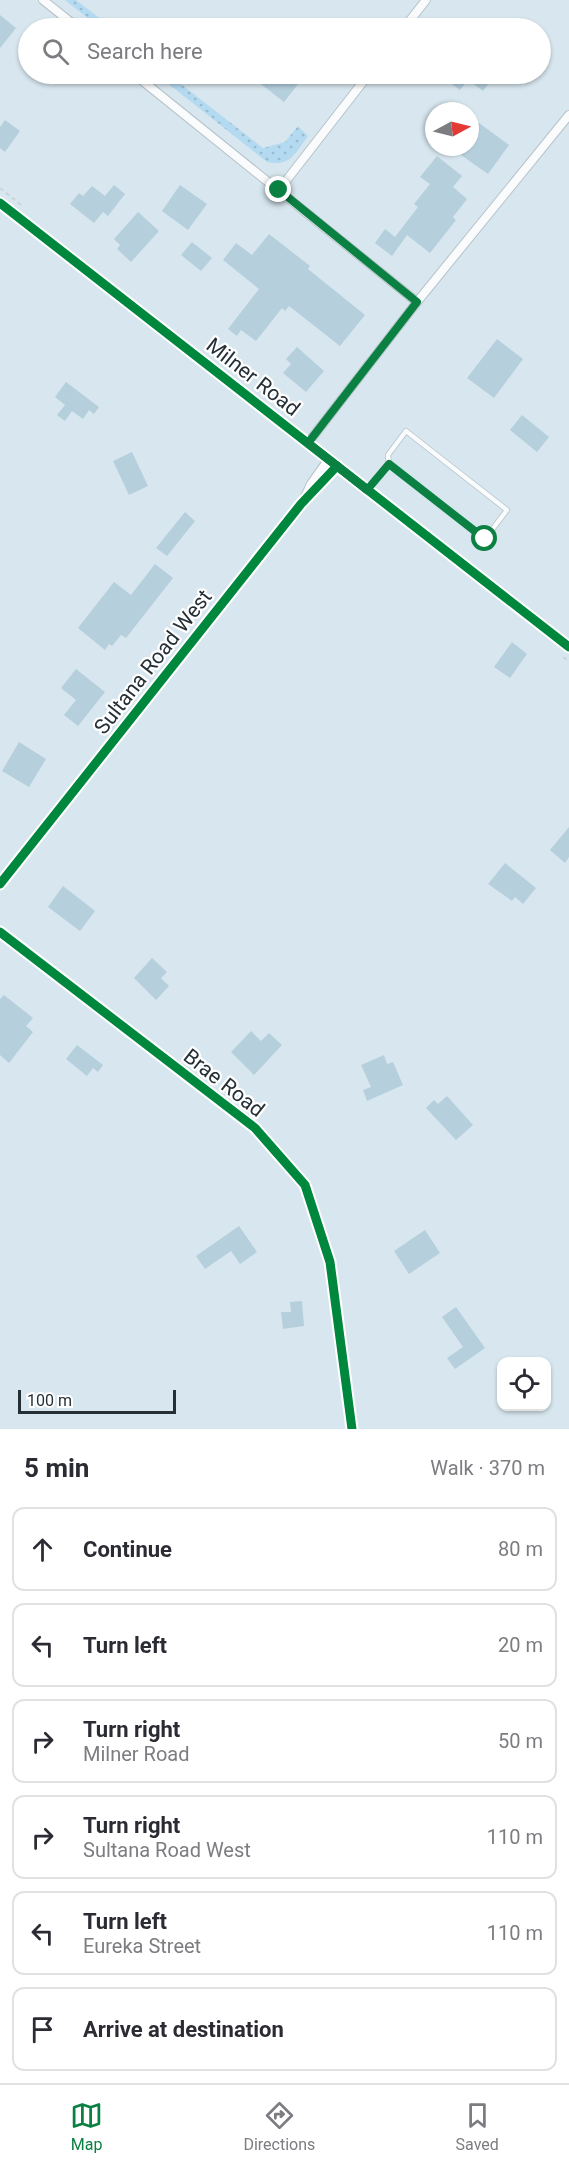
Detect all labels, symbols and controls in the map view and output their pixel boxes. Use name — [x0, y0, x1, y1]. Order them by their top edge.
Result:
search box — [18, 18, 551, 84]
icon: search — [39, 35, 72, 68]
text: Search here — [87, 39, 203, 64]
north arrow — [425, 102, 479, 156]
route end — [265, 176, 291, 202]
street label: Milner Road — [202, 333, 304, 421]
route start — [471, 525, 497, 551]
street label: Sultana Road West — [89, 585, 217, 739]
street label: Brae Road — [179, 1044, 269, 1122]
map controls — [497, 1357, 551, 1411]
button: locate — [497, 1357, 551, 1411]
scale bar — [18, 1387, 176, 1414]
text: 100 m — [27, 1391, 72, 1410]
text: 5 min — [24, 1453, 89, 1483]
text: Walk · 370 m — [430, 1456, 545, 1480]
icon: ahead — [26, 1533, 59, 1566]
text: Continue — [83, 1537, 172, 1562]
text: 80 m — [498, 1537, 543, 1561]
icon: left — [26, 1629, 59, 1662]
text: Turn left — [83, 1633, 167, 1658]
text: 20 m — [498, 1633, 543, 1657]
text: Turn right — [83, 1717, 180, 1742]
icon: right — [26, 1725, 59, 1758]
text: 50 m — [498, 1729, 543, 1753]
text: Milner Road — [83, 1742, 189, 1766]
text: Turn right — [83, 1813, 180, 1838]
icon: right — [26, 1821, 59, 1854]
text: 110 m — [487, 1825, 543, 1849]
text: Sultana Road West — [83, 1838, 251, 1862]
text: Turn left — [83, 1909, 167, 1934]
icon: left — [26, 1917, 59, 1950]
text: 110 m — [487, 1921, 543, 1945]
text: Eureka Street — [83, 1934, 201, 1958]
icon: arrive — [26, 2013, 59, 2046]
text: Arrive at destination — [83, 2017, 284, 2042]
tab: Map — [70, 2099, 103, 2154]
tab: Directions — [243, 2099, 315, 2154]
tab: Saved — [456, 2099, 499, 2154]

